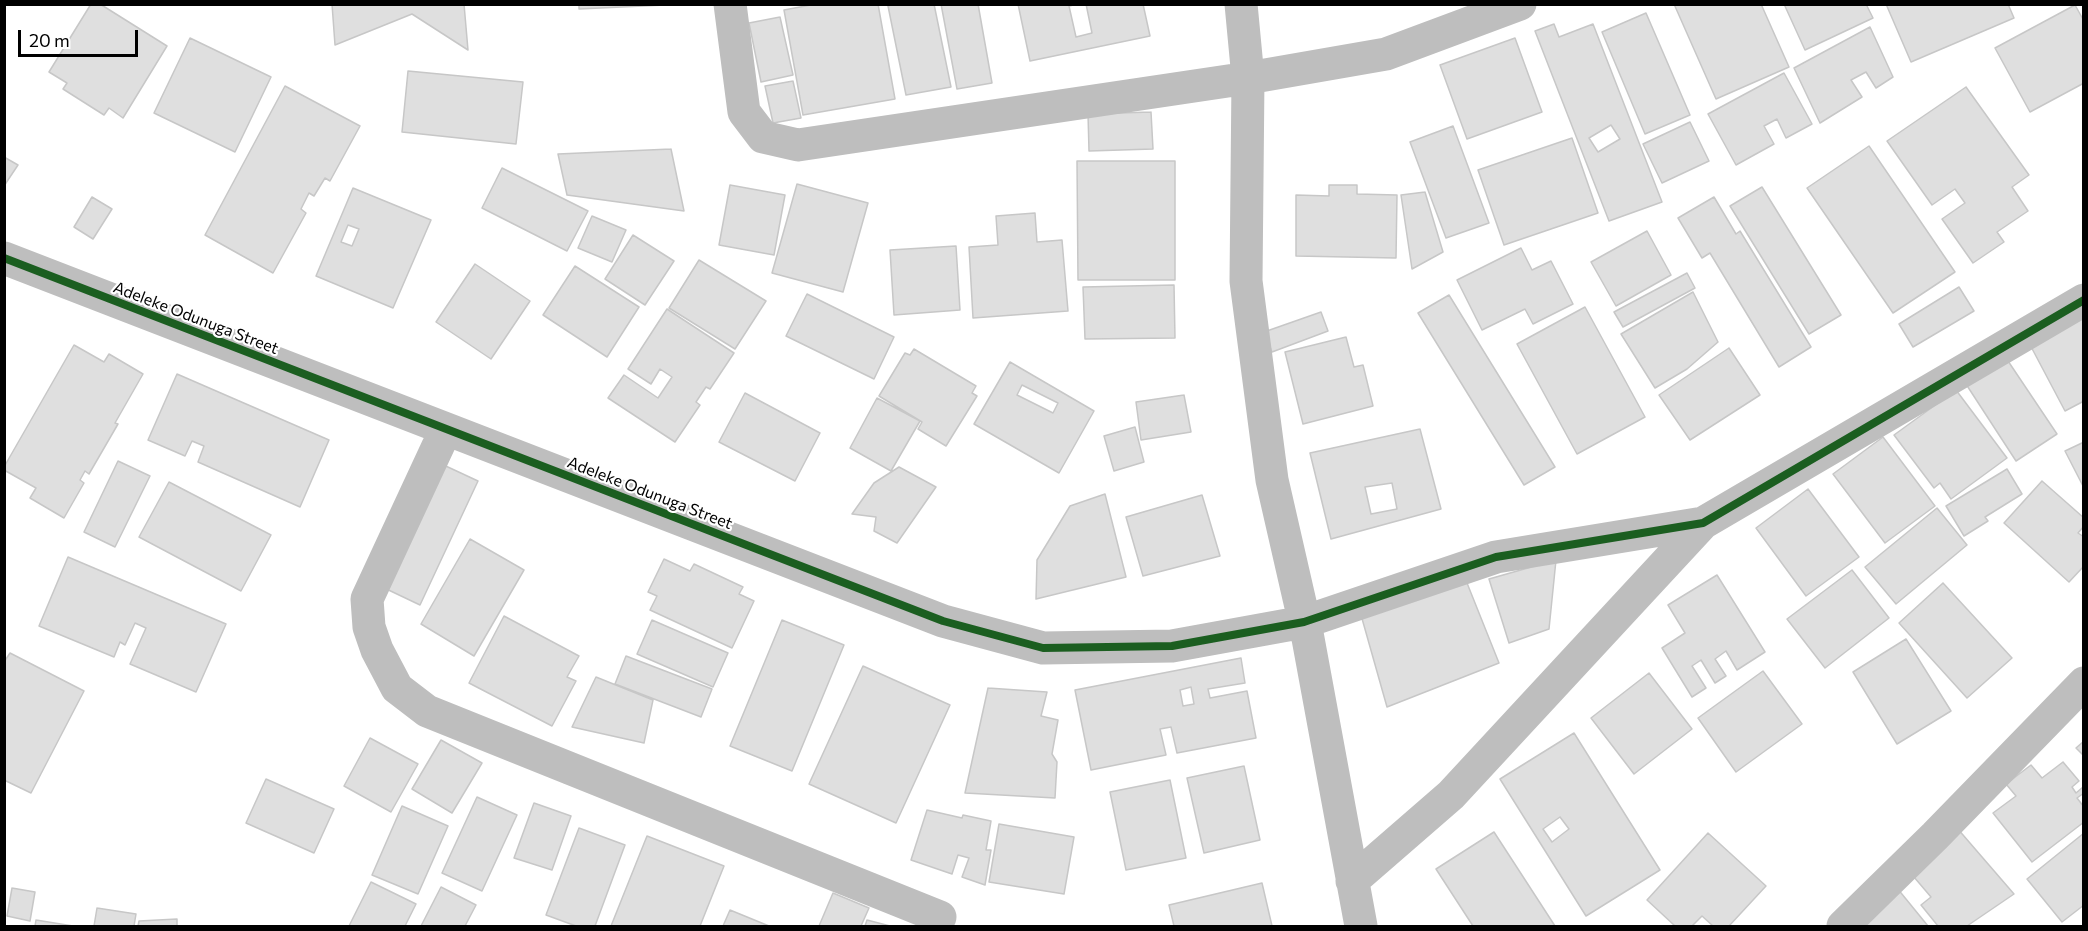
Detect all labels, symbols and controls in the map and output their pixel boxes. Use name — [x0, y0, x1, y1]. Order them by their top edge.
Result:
scale bar — [21, 18, 141, 56]
text: 20 m — [29, 29, 70, 51]
street label: Adeleke Odunuga Street — [111, 278, 281, 358]
street label: Adeleke Odunuga Street — [565, 453, 735, 533]

